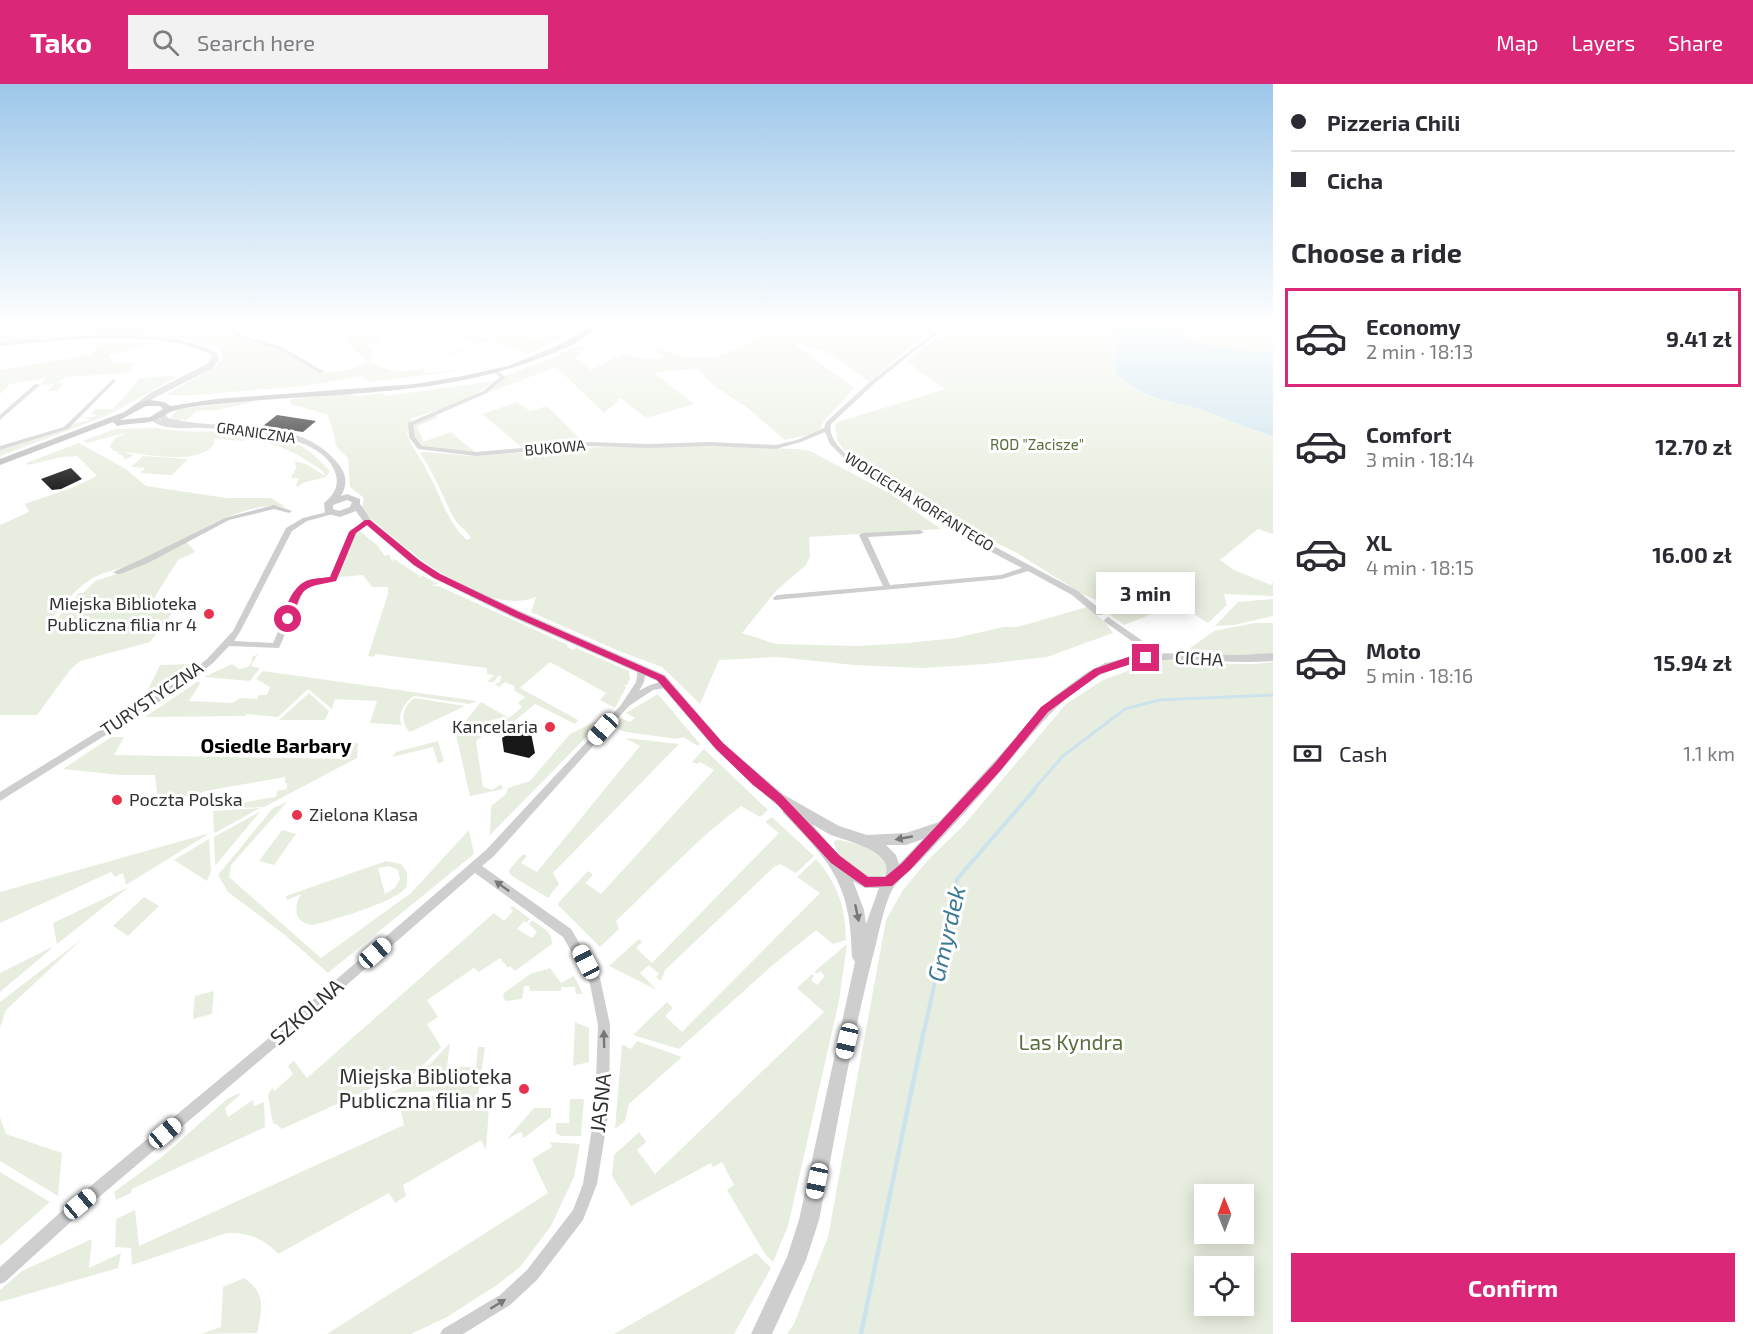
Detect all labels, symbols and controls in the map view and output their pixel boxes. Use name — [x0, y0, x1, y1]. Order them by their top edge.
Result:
search box — [128, 15, 548, 69]
text: Tako — [30, 25, 92, 59]
icon: search — [149, 26, 182, 59]
text: Search here — [197, 29, 315, 55]
text: Map — [1496, 30, 1538, 55]
text: Layers — [1571, 30, 1635, 55]
text: Share — [1668, 30, 1723, 55]
text: Pizzeria Chili — [1327, 109, 1460, 135]
text: Cicha — [1327, 167, 1383, 193]
text: Choose a ride — [1291, 236, 1462, 268]
icon: car — [1294, 311, 1348, 365]
text: Economy — [1366, 313, 1461, 339]
text: 9.41 zł — [1666, 325, 1732, 351]
text: 2 min · 18:13 — [1366, 339, 1473, 363]
street label: GRANICZNA — [216, 418, 297, 447]
icon: car — [1294, 419, 1348, 473]
text: Comfort — [1366, 421, 1451, 447]
text: 12.70 zł — [1655, 433, 1732, 459]
street label: BUKOWA — [524, 435, 587, 459]
park label: ROD "Zacisze" — [990, 435, 1084, 453]
text: 3 min · 18:14 — [1366, 447, 1474, 471]
street label: WOJCIECHA KORFANTEGO — [842, 448, 997, 554]
icon: car — [1294, 527, 1348, 581]
text: XL — [1366, 529, 1392, 555]
text: 16.00 zł — [1652, 541, 1732, 567]
text: 4 min · 18:15 — [1366, 555, 1474, 579]
callout: 3 min — [1096, 571, 1196, 613]
text: 3 min — [1120, 581, 1171, 605]
place label: Miejska Biblioteka Publiczna filia nr 4 — [47, 592, 197, 635]
route start — [274, 605, 301, 632]
marker: Miejska Biblioteka Publiczna filia nr 4 — [202, 607, 216, 621]
icon: car — [1294, 635, 1348, 689]
text: Moto — [1366, 637, 1421, 663]
route end — [1132, 644, 1159, 671]
street label: CICHA — [1174, 646, 1225, 670]
text: 15.94 zł — [1654, 649, 1732, 675]
street label: TURYSTYCZNA — [96, 655, 207, 740]
text: 5 min · 18:16 — [1366, 663, 1473, 687]
car — [584, 710, 622, 748]
place label: Kancelaria — [452, 715, 538, 737]
marker: Kancelaria — [543, 720, 557, 734]
district label: Osiedle Barbary — [200, 733, 352, 758]
icon: cash — [1291, 737, 1324, 770]
text: Cash — [1339, 740, 1388, 766]
text: 1.1 km — [1683, 741, 1735, 765]
place label: Poczta Polska — [129, 788, 243, 810]
marker: Poczta Polska — [110, 793, 124, 807]
place label: Zielona Klasa — [309, 803, 418, 825]
marker: Zielona Klasa — [290, 808, 304, 822]
one-way arrow — [894, 833, 913, 842]
one-way arrow — [495, 880, 511, 892]
water label: Gmyrdek — [920, 883, 971, 984]
one-way arrow — [853, 904, 862, 923]
car — [356, 934, 394, 972]
car — [570, 942, 602, 982]
street label: SZKOLNA — [264, 972, 348, 1049]
car — [834, 1021, 860, 1061]
one-way arrow — [599, 1029, 609, 1048]
park label: Las Kyndra — [1019, 1029, 1123, 1054]
place label: Miejska Biblioteka Publiczna filia nr 5 — [339, 1063, 512, 1112]
street label: JASNA — [584, 1072, 615, 1134]
marker: Miejska Biblioteka Publiczna filia nr 5 — [517, 1082, 531, 1096]
car — [145, 1115, 185, 1151]
car — [804, 1162, 830, 1200]
north arrow — [1194, 1184, 1254, 1244]
map controls — [1194, 1184, 1254, 1316]
car — [60, 1186, 100, 1222]
button: Confirm — [1291, 1253, 1735, 1322]
button: locate — [1194, 1256, 1254, 1316]
one-way arrow — [490, 1299, 506, 1310]

